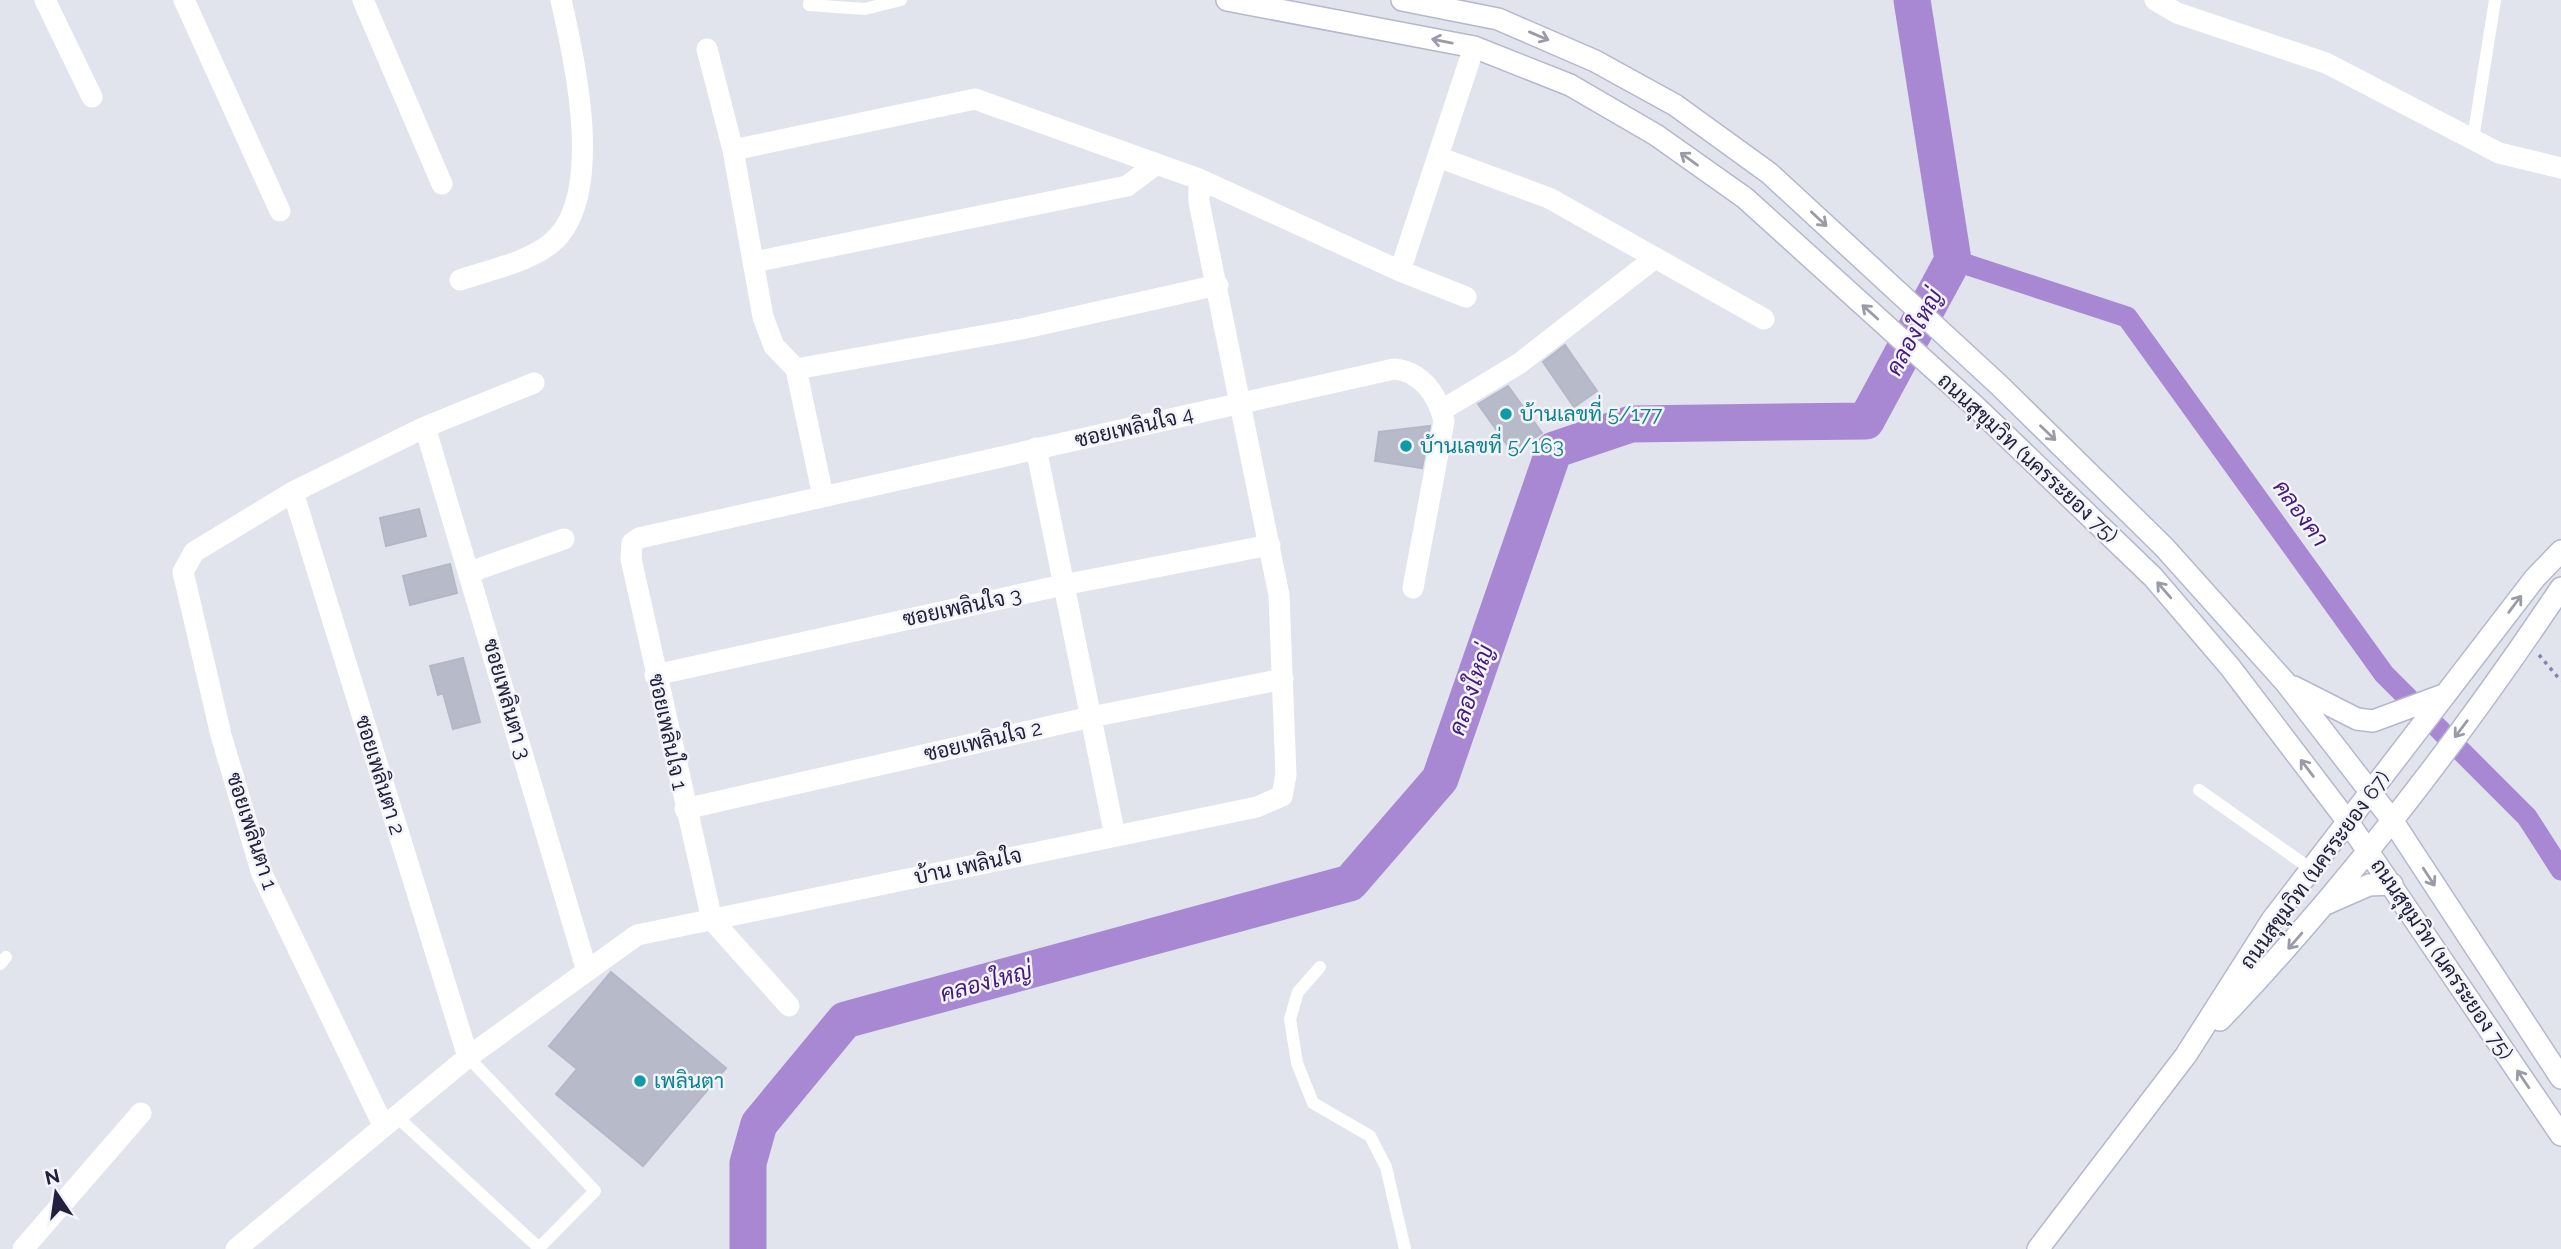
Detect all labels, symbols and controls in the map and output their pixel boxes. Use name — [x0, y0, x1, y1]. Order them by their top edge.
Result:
one-way arrow — [1527, 30, 1549, 43]
one-way arrow — [1431, 33, 1454, 47]
one-way arrow — [1680, 152, 1699, 166]
one-way arrow — [1810, 211, 1828, 227]
water label: คลองใหญ่ — [1878, 282, 1949, 380]
one-way arrow — [1862, 303, 1879, 320]
street label: ถนนสุขุมวิท (นครระยอง 75) — [1932, 368, 2123, 549]
place label: บ้านเลขที่ 5/177 — [1520, 394, 1663, 426]
street label: ซอยเพลินใจ 4 — [1072, 401, 1196, 452]
marker: บ้านเลขที่ 5/177 — [1498, 406, 1514, 422]
one-way arrow — [2039, 425, 2056, 442]
place label: บ้านเลขที่ 5/163 — [1420, 426, 1564, 458]
marker: บ้านเลขที่ 5/163 — [1398, 438, 1414, 454]
water label: คลองคา — [2268, 474, 2335, 551]
street label: ซอยเพลินใจ 3 — [900, 582, 1024, 631]
one-way arrow — [2156, 582, 2172, 600]
one-way arrow — [2508, 595, 2522, 614]
street label: ซอยเพลินตา 3 — [478, 636, 537, 762]
water label: คลองใหญ่ — [1441, 639, 1500, 739]
street label: ซอยเพลินใจ 1 — [644, 671, 693, 792]
street label: ซอยเพลินตา 2 — [350, 712, 411, 838]
street label: ซอยเพลินใจ 2 — [921, 715, 1044, 766]
one-way arrow — [2454, 719, 2469, 738]
one-way arrow — [2300, 758, 2315, 777]
street label: ถนนสุขุมวิท (นครระยอง 67) — [2234, 766, 2396, 975]
street label: ซอยเพลินตา 1 — [222, 769, 283, 893]
street label: บ้าน เพลินใจ — [912, 842, 1024, 889]
street label: ถนนสุขุมวิท (นครระยอง 75) — [2364, 854, 2519, 1065]
one-way arrow — [2422, 867, 2436, 886]
one-way arrow — [2287, 932, 2303, 950]
water label: คลองใหญ่ — [937, 954, 1036, 1008]
place label: เพลินตา — [654, 1068, 724, 1093]
one-way arrow — [2516, 1069, 2530, 1089]
marker: เพลินตา — [632, 1073, 648, 1089]
north arrow — [21, 1158, 91, 1228]
text: N — [43, 1164, 62, 1189]

